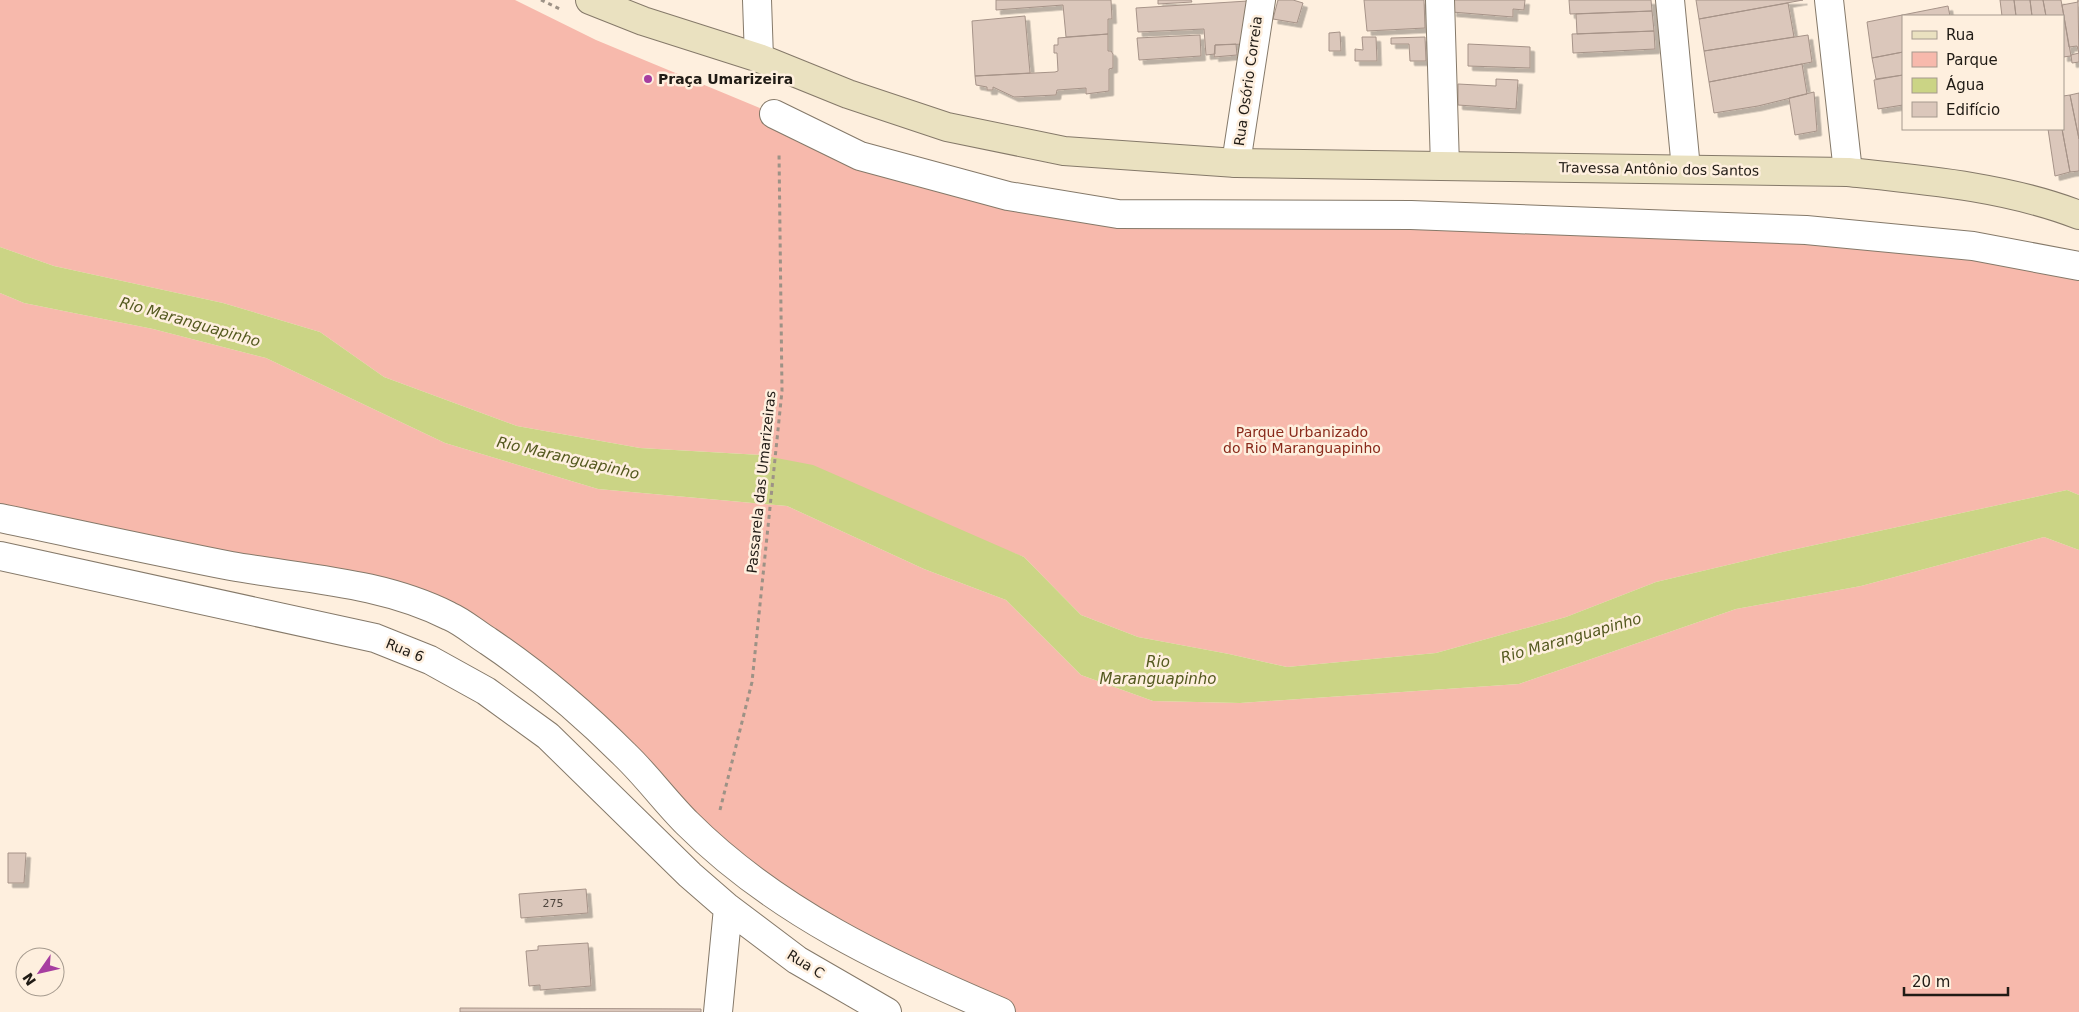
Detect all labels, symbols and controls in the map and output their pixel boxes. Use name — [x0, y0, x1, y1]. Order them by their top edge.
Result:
street label: Rua Osório Correia — [1231, 15, 1265, 147]
legend — [1902, 15, 2064, 130]
text: Rua — [1946, 26, 1974, 44]
text: Parque — [1946, 51, 1998, 69]
place label: Praça Umarizeira — [658, 71, 793, 87]
marker: Praça Umarizeira — [642, 73, 654, 85]
text: Água — [1946, 75, 1984, 94]
text: Edifício — [1946, 101, 2000, 119]
street label: Travessa Antônio dos Santos — [1558, 159, 1759, 179]
water label: Rio Maranguapinho — [118, 293, 262, 351]
street label: Passarela das Umarizeiras — [743, 390, 779, 574]
park label: Parque Urbanizado do Rio Maranguapinho — [1223, 424, 1381, 456]
water label: Rio Maranguapinho — [495, 433, 641, 483]
water label: Rio Maranguapinho — [1499, 609, 1643, 667]
street label: Rua 6 — [383, 635, 427, 665]
water label: Rio Maranguapinho — [1099, 653, 1217, 688]
house number: 275 — [543, 897, 564, 910]
street label: Rua C — [784, 946, 828, 982]
north arrow — [15, 947, 65, 997]
scale bar — [1904, 964, 2008, 996]
text: N — [19, 970, 39, 989]
text: 20 m — [1912, 973, 1950, 991]

